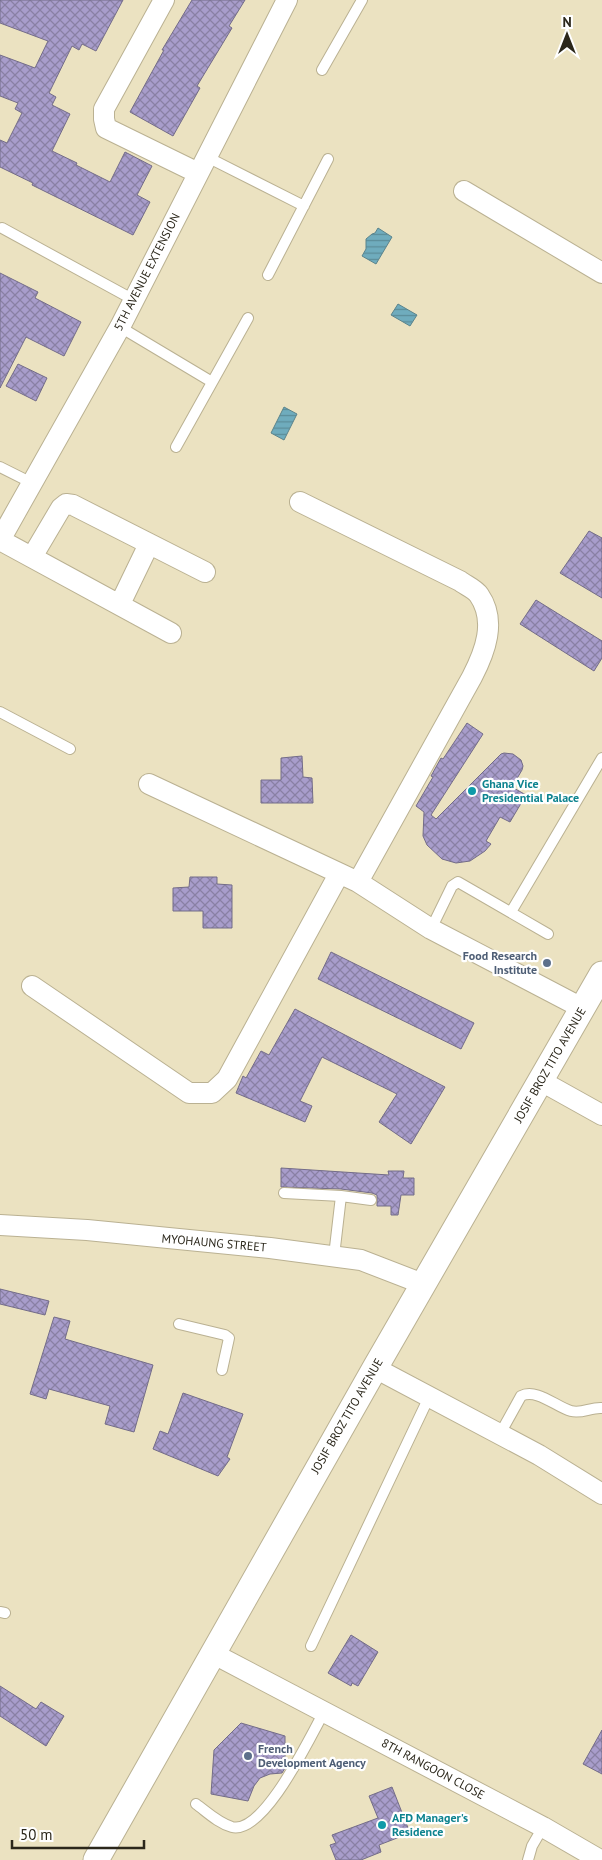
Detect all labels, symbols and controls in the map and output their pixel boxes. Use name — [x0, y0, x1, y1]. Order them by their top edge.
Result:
north arrow — [542, 10, 592, 60]
text: N — [562, 13, 572, 31]
street label: 5TH AVENUE EXTENSION — [110, 210, 183, 333]
place label: Ghana Vice Presidential Palace — [482, 776, 579, 805]
marker: Ghana Vice Presidential Palace — [466, 785, 478, 797]
place label: Food Research Institute — [463, 948, 537, 977]
marker: Food Research Institute — [541, 957, 553, 969]
street label: JOSIF BROZ TITO AVENUE — [510, 1004, 589, 1126]
street label: MYOHAUNG STREET — [161, 1230, 267, 1255]
street label: JOSIF BROZ TITO AVENUE — [307, 1355, 386, 1477]
street label: 8TH RANGOON CLOSE — [379, 1735, 487, 1802]
place label: French Development Agency — [258, 1741, 366, 1770]
marker: French Development Agency — [242, 1750, 254, 1762]
place label: AFD Manager's Residence — [392, 1810, 468, 1839]
scale bar — [12, 1818, 145, 1850]
marker: AFD Manager's Residence — [376, 1819, 388, 1831]
text: 50 m — [20, 1825, 53, 1844]

